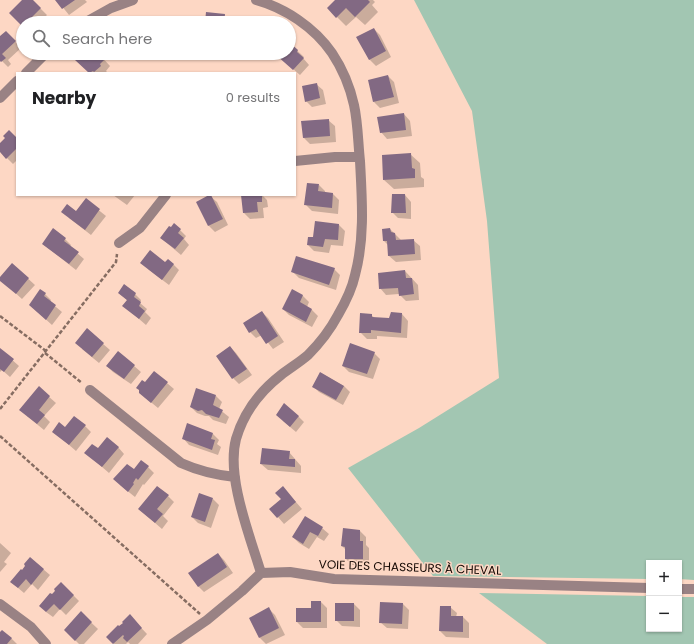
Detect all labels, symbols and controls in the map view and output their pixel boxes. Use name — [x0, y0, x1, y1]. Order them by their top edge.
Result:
search box — [16, 16, 296, 60]
icon: search — [30, 27, 52, 49]
text: Search here — [62, 28, 152, 49]
text: Nearby — [32, 86, 96, 110]
text: 0 results — [226, 88, 280, 107]
street label: VOIE DES CHASSEURS À CHEVAL — [318, 555, 502, 579]
map controls — [646, 560, 682, 632]
button: + — [646, 560, 682, 596]
button: − — [646, 596, 682, 632]

